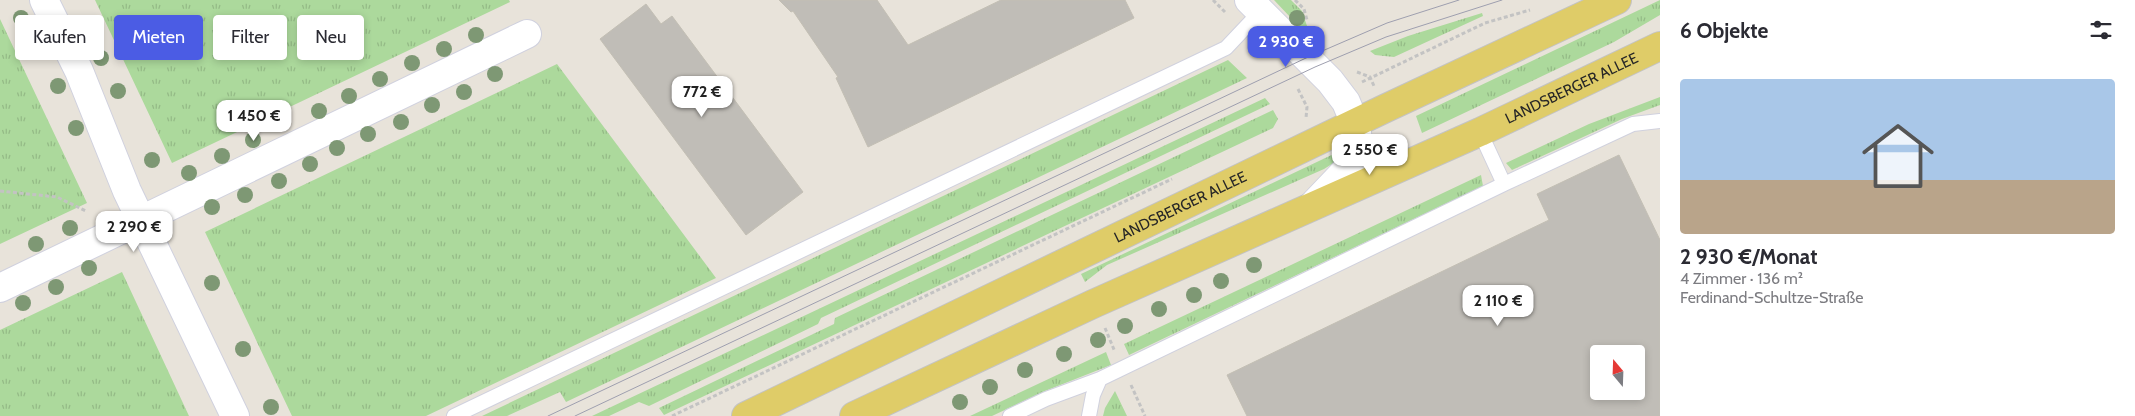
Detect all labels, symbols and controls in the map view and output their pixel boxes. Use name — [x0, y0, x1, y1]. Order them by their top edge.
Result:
chip: Kaufen — [15, 15, 104, 60]
chip: Mieten — [114, 15, 203, 60]
chip: Filter — [213, 15, 287, 60]
chip: Neu — [297, 15, 364, 60]
icon: filters — [2087, 16, 2115, 44]
text: 6 Objekte — [1680, 18, 1768, 43]
pin: 2 930 € — [1240, 26, 1332, 68]
text: 2 930 € — [1259, 32, 1313, 51]
street label: LANDSBERGER ALLEE — [1502, 49, 1641, 128]
pin: 772 € — [667, 76, 737, 118]
text: 772 € — [683, 82, 721, 101]
pin: 1 450 € — [208, 100, 300, 142]
text: 1 450 € — [227, 106, 281, 125]
icon: home — [1853, 111, 1943, 201]
pin: 2 550 € — [1324, 134, 1416, 176]
text: 2 550 € — [1343, 140, 1397, 159]
street label: LANDSBERGER ALLEE — [1111, 167, 1250, 247]
pin: 2 290 € — [88, 210, 180, 253]
text: 2 290 € — [107, 217, 161, 236]
text: 2 930 €/Monat — [1680, 244, 1817, 269]
text: 4 Zimmer · 136 m² — [1680, 269, 1803, 288]
pin: 2 110 € — [1452, 284, 1544, 327]
text: Ferdinand-Schultze-Straße — [1680, 288, 1863, 307]
text: 2 110 € — [1473, 291, 1523, 310]
north arrow — [1590, 345, 1645, 400]
map controls — [1590, 345, 1645, 400]

